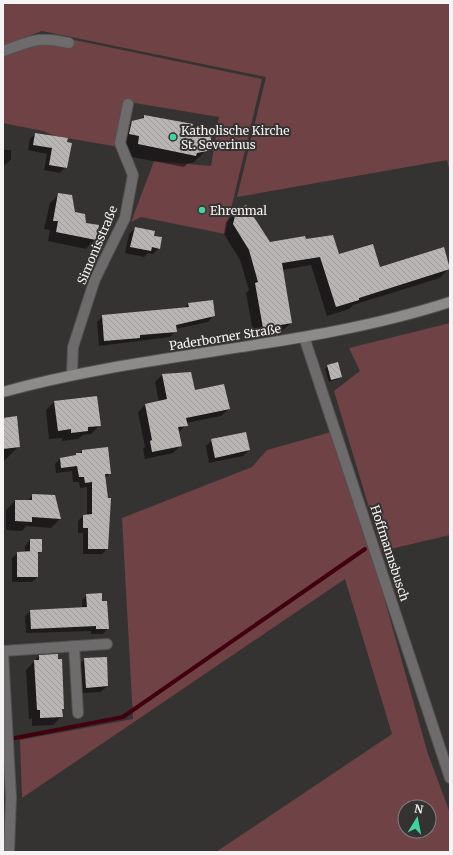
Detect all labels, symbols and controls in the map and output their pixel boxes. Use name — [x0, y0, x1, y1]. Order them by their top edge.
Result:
place label: Katholische Kirche St. Severinus — [181, 123, 289, 152]
marker: Katholische Kirche St. Severinus — [168, 132, 178, 142]
street label: Simonisstraße — [74, 203, 120, 287]
place label: Ehrenmal — [210, 203, 267, 218]
marker: Ehrenmal — [197, 205, 207, 215]
street label: Paderborner Straße — [168, 321, 282, 353]
street label: Hoffmannsbusch — [367, 503, 413, 603]
north arrow — [397, 799, 437, 839]
text: N — [413, 802, 425, 817]

